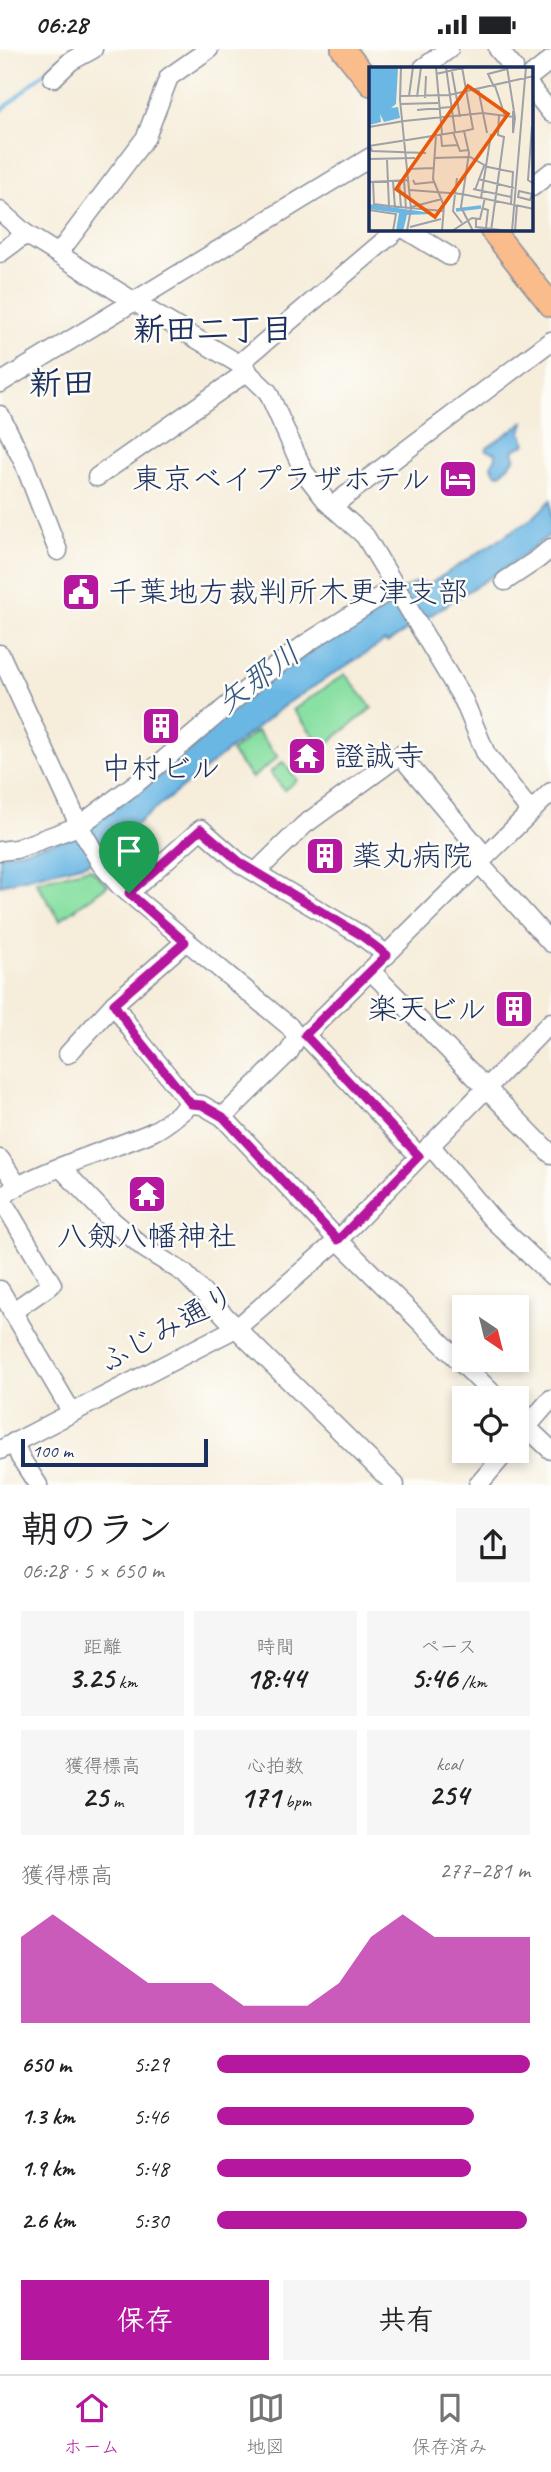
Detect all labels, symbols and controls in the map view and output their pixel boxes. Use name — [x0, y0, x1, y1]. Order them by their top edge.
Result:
text: 06:28 — [35, 8, 88, 41]
inset map — [369, 67, 534, 231]
district label: 新田二丁目 — [133, 309, 293, 350]
district label: 新田 — [29, 362, 95, 404]
hotel icon: 東京ベイプラザホテル — [437, 458, 479, 500]
place label: 東京ベイプラザホテル — [132, 460, 431, 498]
public building icon: 千葉地方裁判所木更津支部 — [60, 571, 102, 613]
place label: 千葉地方裁判所木更津支部 — [108, 573, 468, 611]
water label: 矢那川 — [207, 633, 309, 723]
building icon: 中村ビル — [140, 705, 182, 747]
temple icon: 證誠寺 — [286, 735, 328, 777]
place label: 證誠寺 — [334, 737, 424, 775]
place label: 中村ビル — [101, 749, 221, 787]
pin — [99, 821, 159, 893]
icon: arrive — [110, 832, 148, 870]
building icon: 薬丸病院 — [304, 835, 346, 877]
place label: 薬丸病院 — [352, 837, 472, 875]
building icon: 楽天ビル — [493, 988, 535, 1030]
place label: 楽天ビル — [368, 990, 487, 1028]
temple icon: 八剱八幡神社 — [126, 1173, 168, 1215]
place label: 八剱八幡神社 — [57, 1217, 237, 1255]
street label: ふじみ通り — [92, 1275, 242, 1381]
north arrow — [452, 1295, 528, 1372]
map controls — [452, 1295, 529, 1463]
button: locate — [452, 1386, 529, 1463]
scale bar — [21, 1436, 208, 1468]
text: 100 m — [32, 1439, 73, 1463]
text: 朝のラン — [21, 1506, 173, 1553]
button: share — [456, 1508, 530, 1582]
text: 06:28 · 5 × 650 m — [21, 1556, 164, 1585]
text: 距離 — [83, 1635, 122, 1659]
text: 時間 — [256, 1635, 295, 1659]
text: ペース — [421, 1635, 476, 1659]
text: 3.25 — [68, 1659, 114, 1697]
text: 18:44 — [246, 1659, 305, 1697]
text: 5:46 — [410, 1659, 457, 1697]
text: km — [114, 1670, 137, 1694]
text: /km — [457, 1670, 487, 1694]
text: kcal — [436, 1752, 461, 1776]
text: 獲得標高 — [64, 1754, 141, 1778]
text: 心拍数 — [247, 1754, 304, 1778]
text: 254 — [428, 1776, 469, 1814]
text: 25 — [82, 1778, 108, 1816]
text: 171 — [240, 1778, 280, 1816]
text: m — [108, 1789, 123, 1813]
text: bpm — [280, 1789, 311, 1813]
text: 277–281 m — [439, 1856, 530, 1885]
text: 獲得標高 — [21, 1861, 113, 1890]
text: 650 m — [21, 2050, 71, 2079]
text: 5:29 — [133, 2050, 169, 2079]
text: 1.3 km — [21, 2102, 75, 2131]
text: 5:46 — [133, 2102, 169, 2131]
text: 1.9 km — [21, 2154, 74, 2183]
text: 5:48 — [133, 2154, 169, 2183]
text: 2.6 km — [21, 2206, 75, 2235]
text: 5:30 — [133, 2206, 169, 2235]
button: 保存 — [21, 2280, 269, 2360]
button: 共有 — [283, 2280, 530, 2360]
tab: ホーム — [63, 2389, 120, 2459]
tab: 地図 — [247, 2389, 285, 2459]
tab: 保存済み — [412, 2389, 488, 2459]

